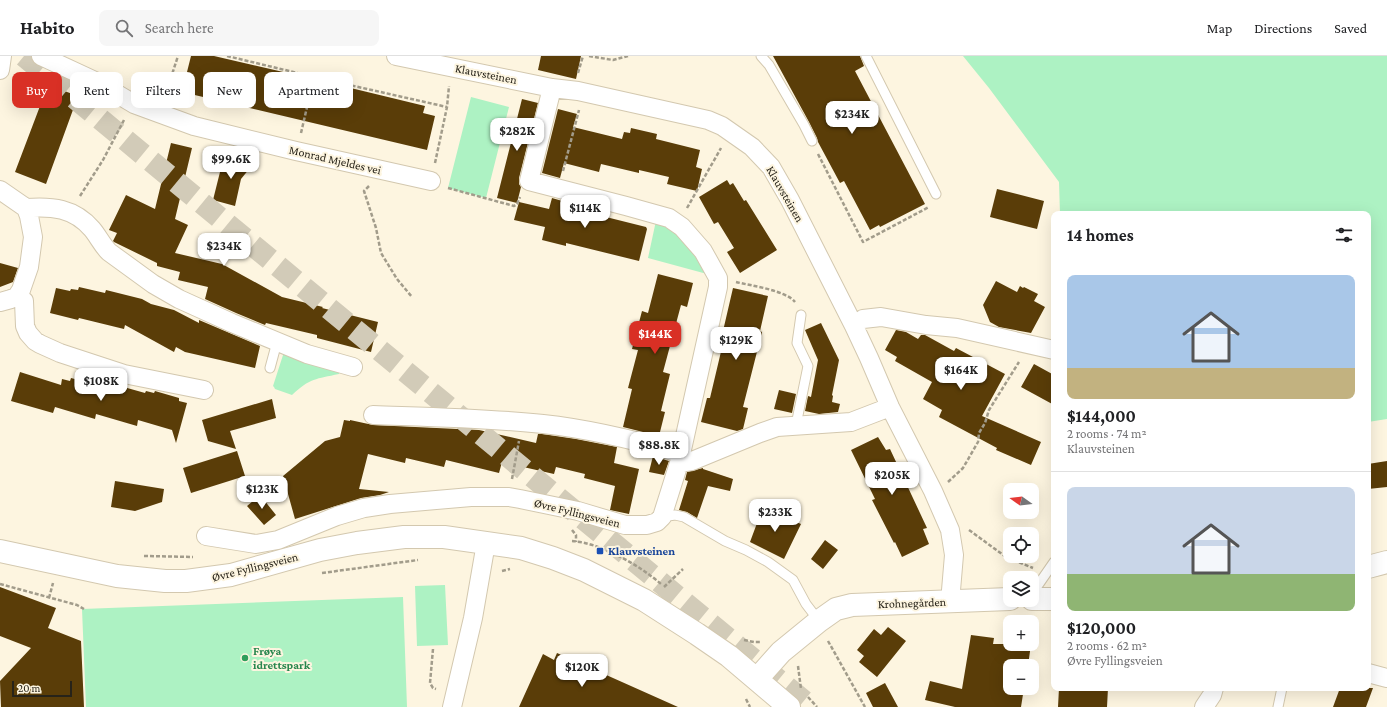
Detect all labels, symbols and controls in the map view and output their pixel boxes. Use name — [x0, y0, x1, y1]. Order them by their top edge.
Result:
search box — [99, 10, 379, 46]
text: Habito — [20, 17, 75, 38]
icon: search — [113, 17, 135, 39]
text: Search here — [145, 20, 214, 36]
text: Map — [1207, 20, 1232, 36]
text: Directions — [1254, 20, 1312, 36]
text: Saved — [1334, 20, 1367, 36]
street label: Klauvsteinen — [454, 61, 519, 87]
chip: Buy — [12, 72, 62, 108]
chip: Rent — [70, 72, 123, 108]
chip: Filters — [131, 72, 195, 108]
chip: New — [203, 72, 256, 108]
chip: Apartment — [264, 72, 353, 108]
pin: $234K — [824, 101, 880, 135]
text: $234K — [835, 106, 869, 121]
pin: $282K — [489, 118, 545, 152]
text: $282K — [499, 123, 535, 138]
street label: Monrad Mjeldes vei — [288, 143, 382, 177]
pin: $99.6K — [198, 146, 264, 180]
text: $99.6K — [211, 151, 251, 166]
street label: Klauvsteinen — [763, 163, 807, 225]
pin: $114K — [557, 195, 613, 229]
text: $114K — [569, 200, 601, 215]
icon: filters — [1333, 224, 1355, 246]
text: 14 homes — [1067, 226, 1134, 245]
pin: $234K — [196, 233, 252, 267]
text: $234K — [207, 238, 241, 253]
icon: home — [1175, 301, 1247, 373]
pin: $144K — [627, 321, 683, 355]
text: $144K — [638, 326, 672, 341]
pin: $129K — [708, 327, 764, 361]
text: $129K — [719, 332, 753, 347]
pin: $164K — [933, 357, 989, 391]
text: $164K — [944, 362, 978, 377]
pin: $108K — [73, 368, 129, 402]
text: $108K — [83, 373, 119, 388]
text: $144,000 — [1067, 407, 1136, 426]
text: 2 rooms · 74 m² — [1067, 426, 1147, 441]
pin: $88.8K — [626, 432, 692, 466]
text: $88.8K — [638, 437, 680, 452]
text: Klauvsteinen — [1067, 441, 1135, 456]
pin: $205K — [864, 462, 920, 496]
text: $205K — [874, 467, 910, 482]
pin: $123K — [234, 476, 290, 510]
text: $123K — [246, 481, 278, 496]
north arrow — [1003, 483, 1039, 519]
map controls — [1003, 483, 1039, 695]
street label: Øvre Fyllingsveien — [532, 496, 622, 531]
pin: $233K — [747, 499, 803, 533]
text: $233K — [758, 504, 792, 519]
icon: home — [1175, 513, 1247, 585]
button: locate — [1003, 527, 1039, 563]
place label: Klauvsteinen — [608, 544, 675, 558]
marker: Klauvsteinen — [595, 546, 605, 556]
street label: Øvre Fyllingsveien — [210, 549, 300, 584]
button: layers — [1003, 571, 1039, 607]
street label: Krohnegården — [878, 595, 947, 611]
button: + — [1003, 615, 1039, 651]
text: $120,000 — [1067, 619, 1136, 638]
text: 2 rooms · 62 m² — [1067, 638, 1147, 653]
place label: Frøya idrettspark — [253, 644, 311, 672]
marker: Frøya idrettspark — [240, 653, 250, 663]
text: Øvre Fyllingsveien — [1067, 653, 1163, 668]
pin: $120K — [554, 654, 610, 688]
text: $120K — [565, 659, 599, 674]
button: − — [1003, 659, 1039, 695]
scale bar — [12, 679, 72, 698]
text: 20 m — [18, 682, 40, 694]

